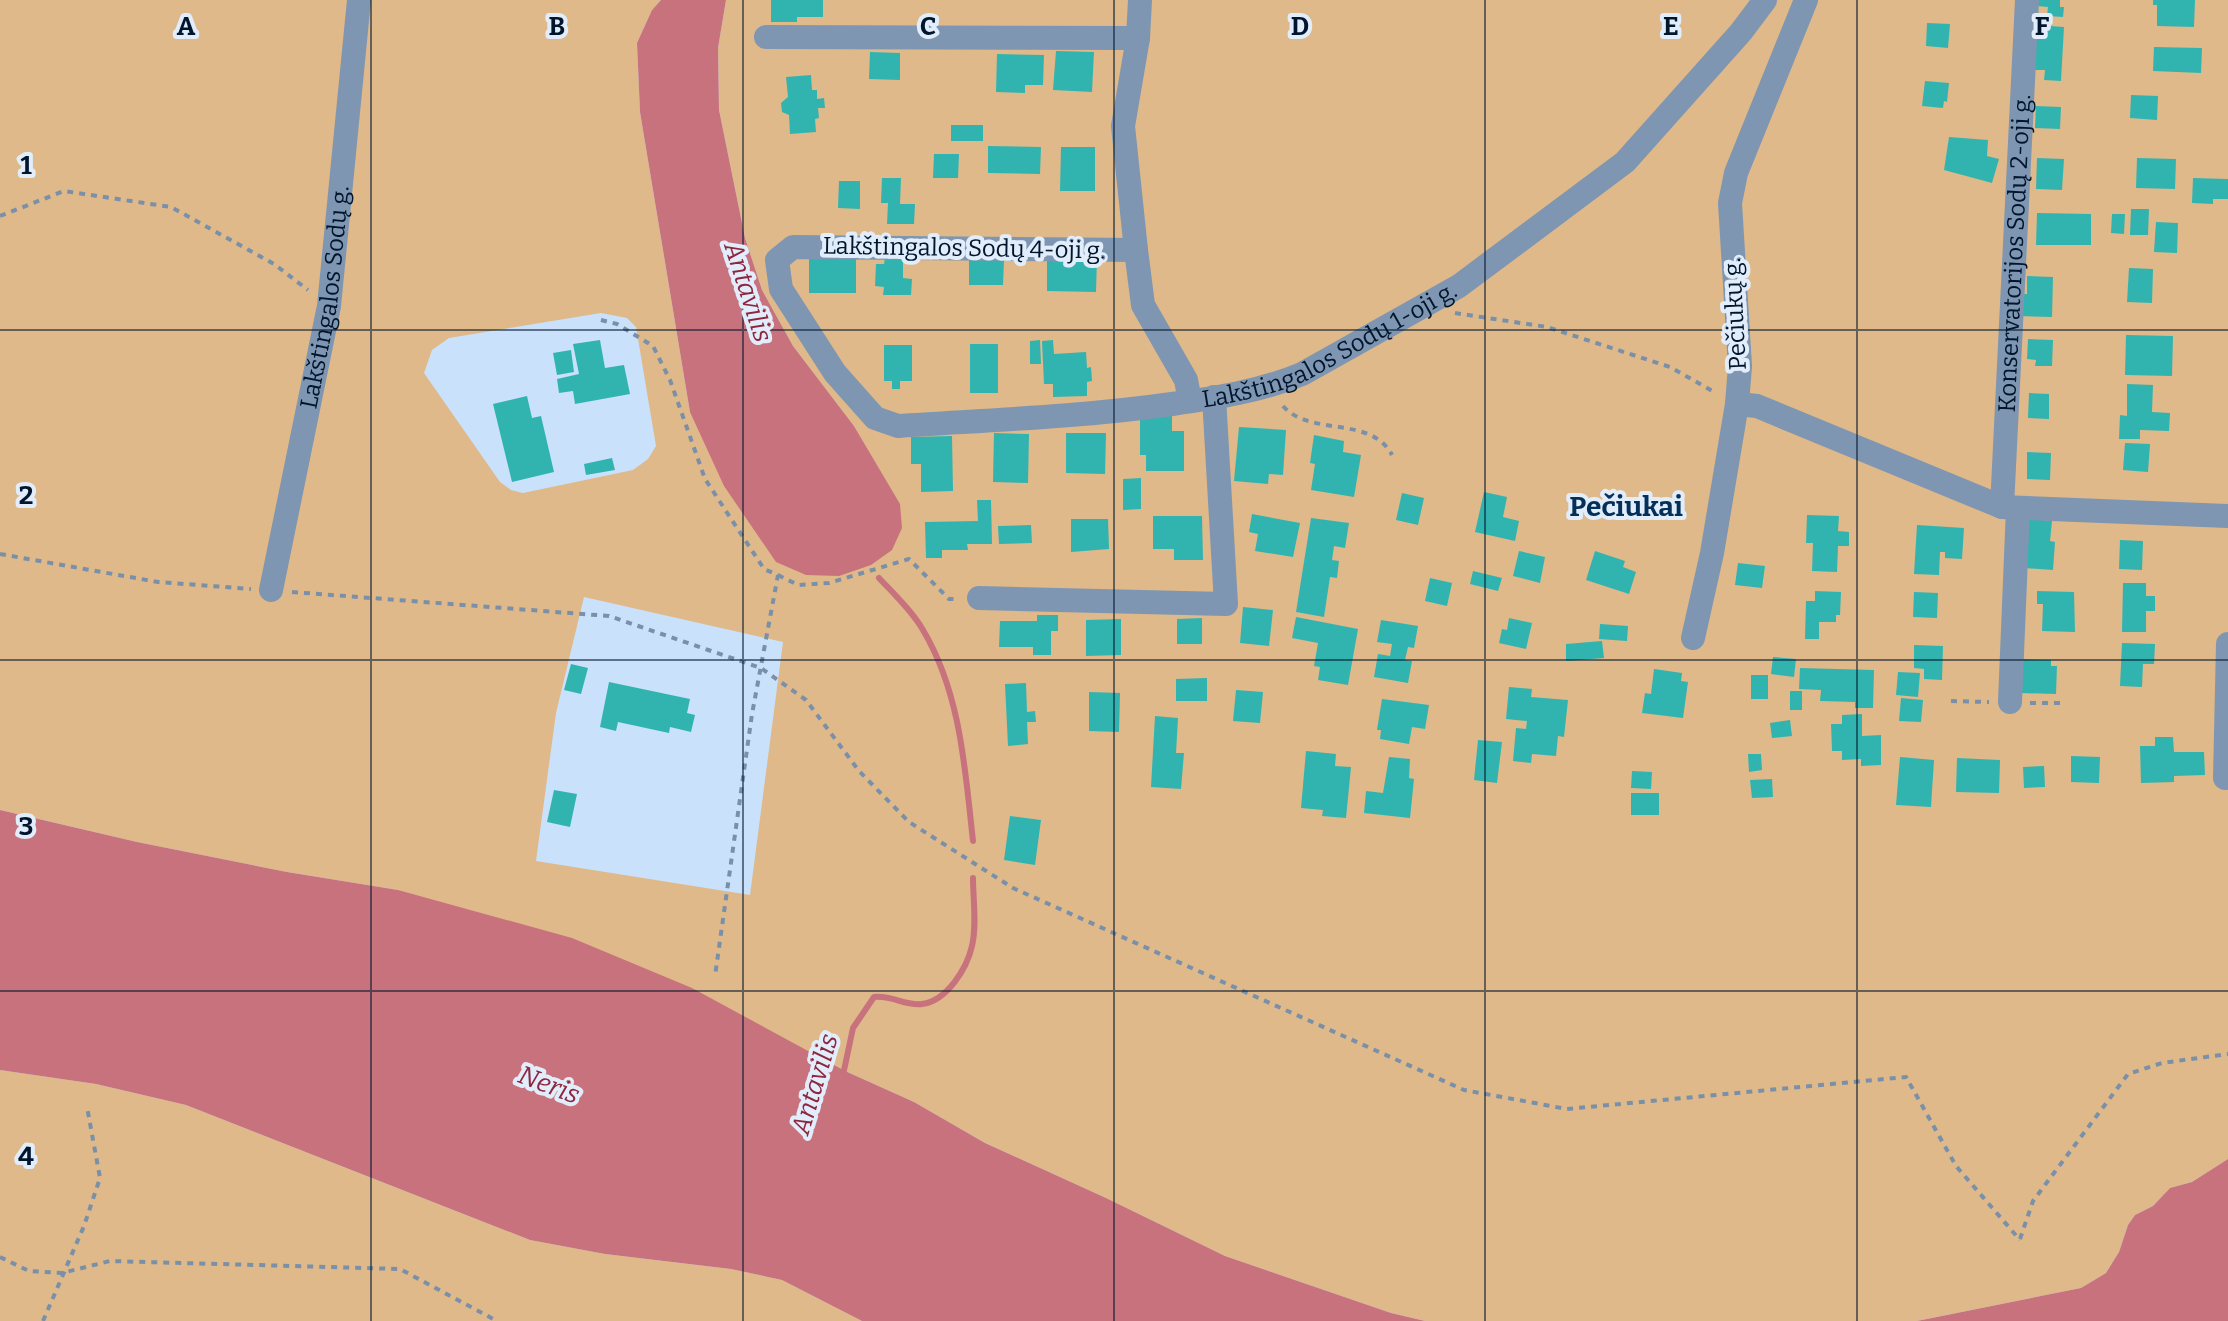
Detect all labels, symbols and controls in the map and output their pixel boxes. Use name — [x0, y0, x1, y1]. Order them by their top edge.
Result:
text: A — [177, 11, 196, 42]
text: B — [549, 11, 565, 42]
text: C — [920, 11, 936, 42]
text: D — [1291, 11, 1309, 42]
text: E — [1663, 11, 1679, 42]
text: F — [2035, 11, 2050, 42]
street label: Konservatorijos Sodų 2-oji g. — [1993, 93, 2036, 413]
text: 1 — [20, 150, 32, 181]
street label: Lakštingalos Sodų g. — [294, 184, 355, 411]
street label: Lakštingalos Sodų 4-oji g. — [823, 232, 1105, 264]
water label: Antavilis — [717, 237, 779, 346]
street label: Pečiukų g. — [1718, 257, 1752, 371]
street label: Lakštingalos Sodų 1-oji g. — [1200, 276, 1462, 413]
text: 2 — [19, 480, 33, 511]
district label: Pečiukai — [1569, 490, 1683, 523]
text: 3 — [19, 811, 33, 842]
water label: Antavilis — [785, 1030, 845, 1139]
water label: Neris — [514, 1059, 584, 1111]
text: 4 — [18, 1141, 34, 1172]

